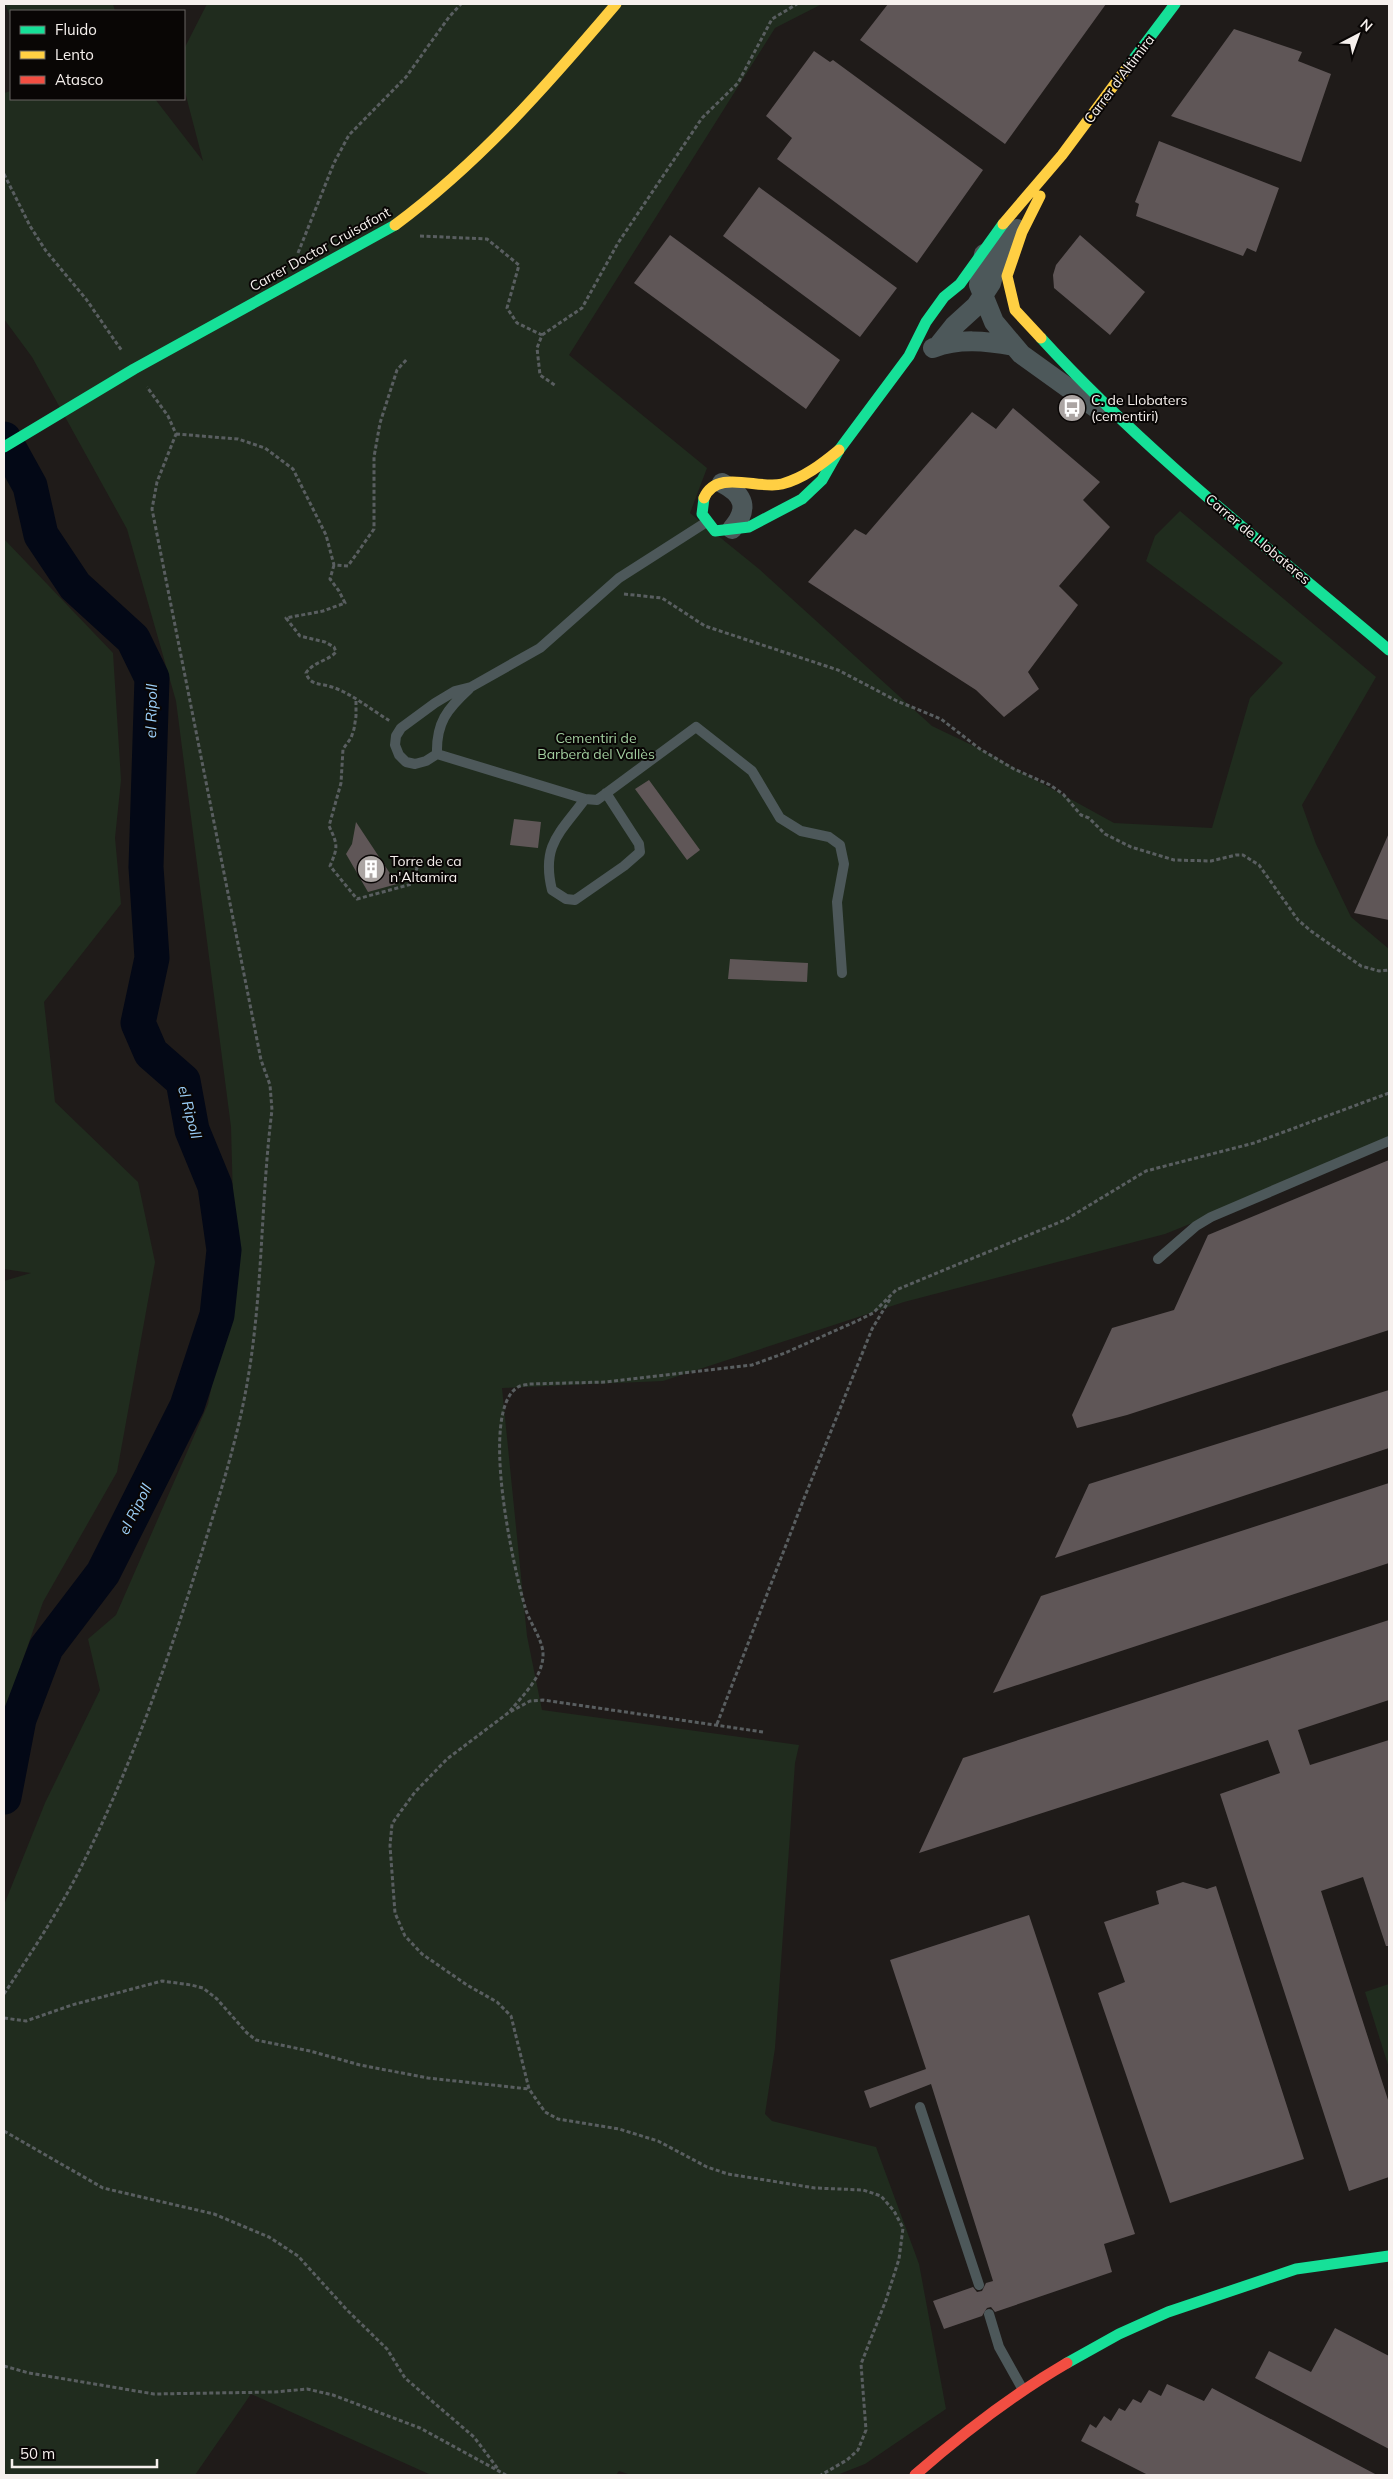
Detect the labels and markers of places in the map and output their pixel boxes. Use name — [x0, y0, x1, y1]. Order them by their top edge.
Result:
place label: C. de Llobaters (cementiri) — [1091, 391, 1187, 425]
bus stop icon: C. de Llobaters (cementiri) — [1057, 393, 1087, 423]
place label: Torre de ca n'Altamira — [390, 852, 462, 886]
building icon: Torre de ca n'Altamira — [356, 854, 386, 884]

